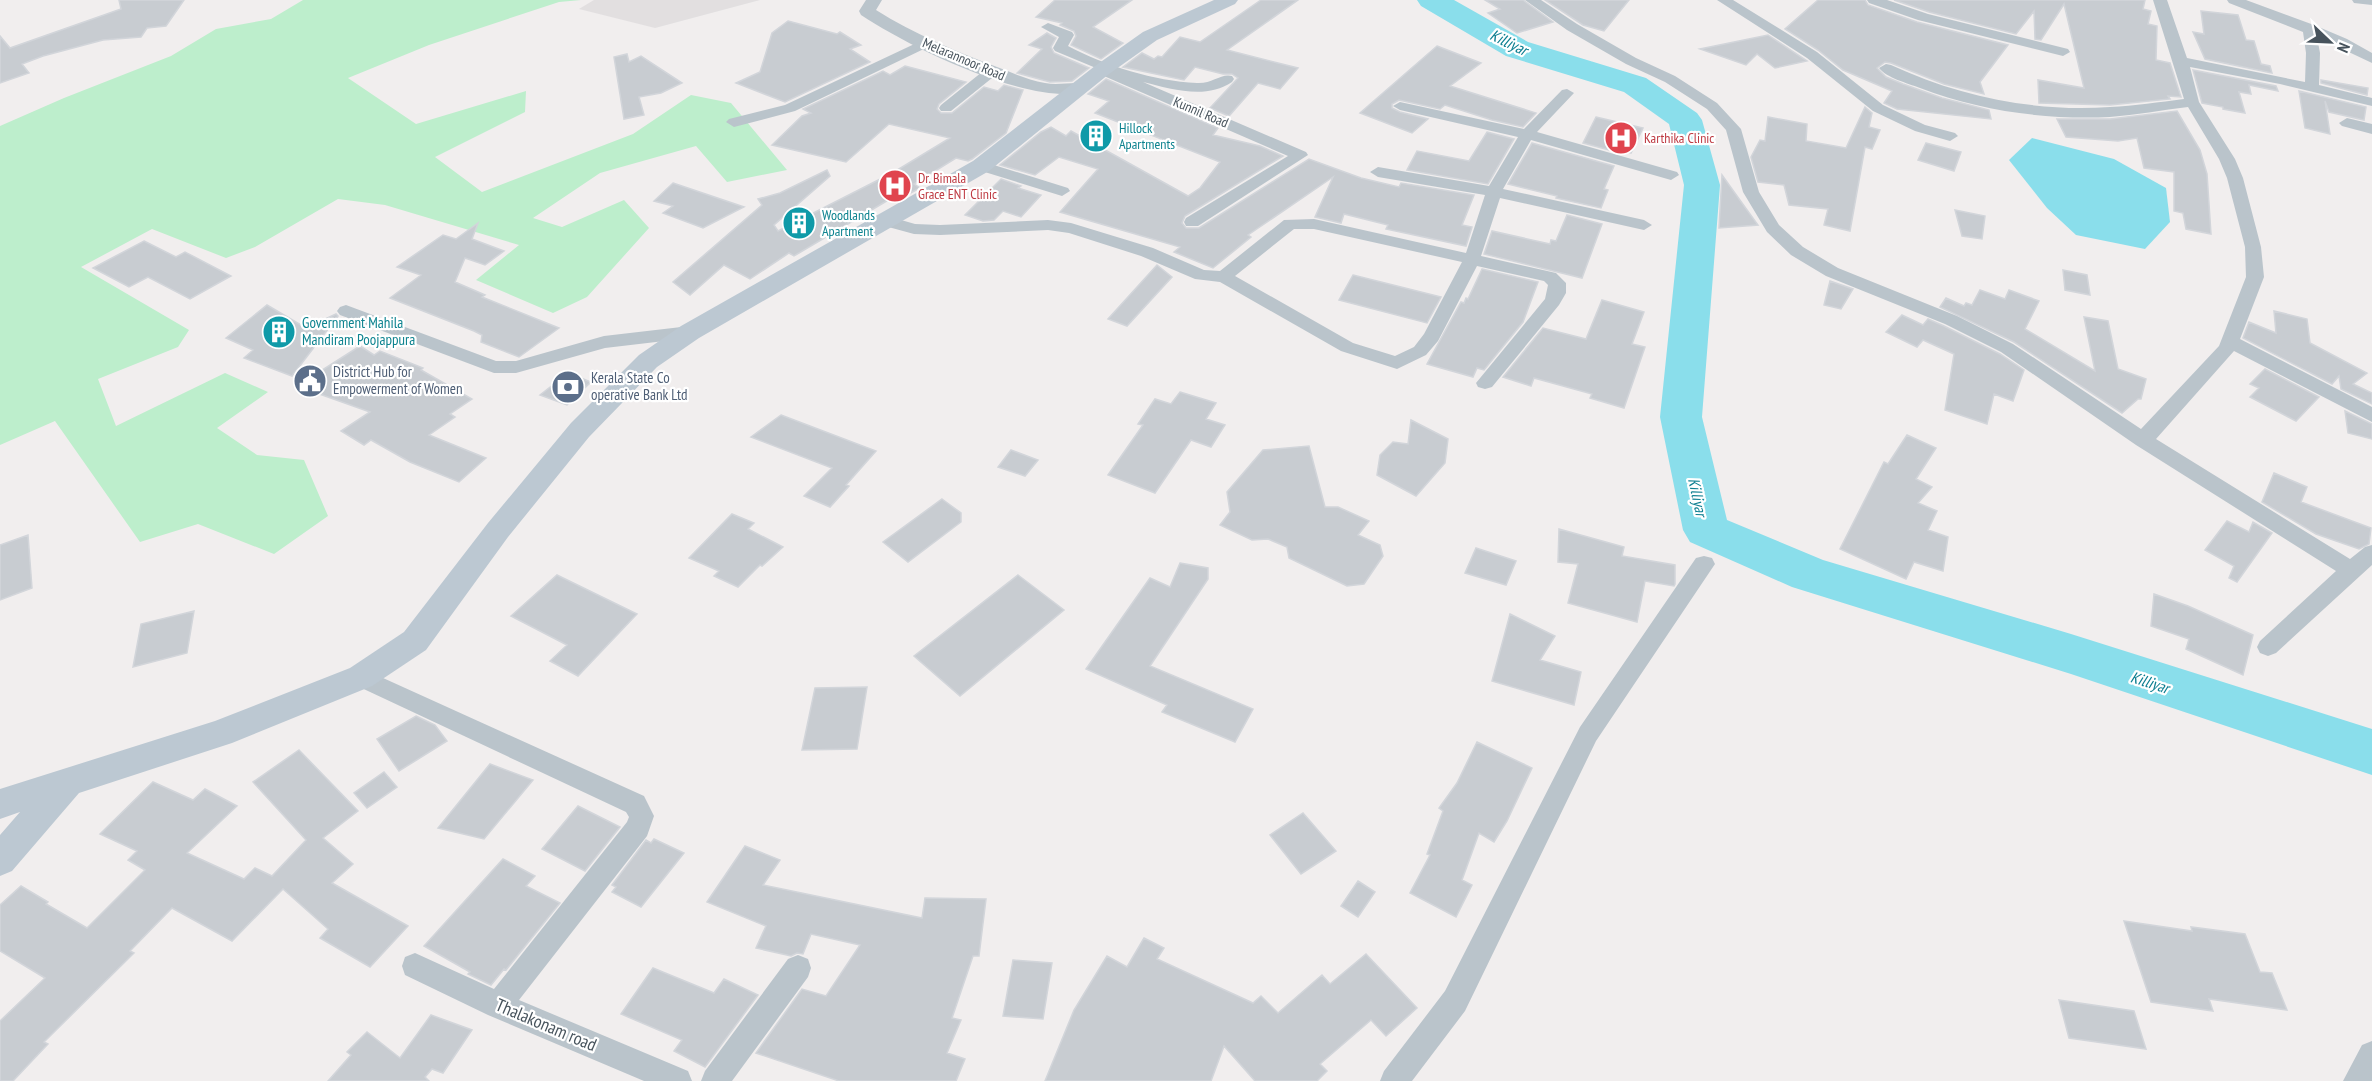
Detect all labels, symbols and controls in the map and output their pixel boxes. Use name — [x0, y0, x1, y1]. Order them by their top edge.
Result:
north arrow — [2300, 12, 2360, 72]
water label: Killiyar — [1487, 24, 1533, 61]
street label: Melarannoor Road — [920, 34, 1008, 84]
text: N — [2333, 40, 2355, 56]
street label: Kunnil Road — [1171, 92, 1231, 132]
building icon: Hillock Apartments — [1078, 118, 1114, 154]
place label: Hillock Apartments — [1119, 119, 1175, 153]
hospital icon: Karthika Clinic — [1603, 120, 1639, 156]
place label: Karthika Clinic — [1644, 129, 1714, 147]
hospital icon: Dr. Bimala Grace ENT Clinic — [877, 168, 913, 204]
place label: Dr. Bimala Grace ENT Clinic — [918, 169, 997, 203]
building icon: Woodlands Apartment — [781, 205, 817, 241]
place label: Woodlands Apartment — [822, 206, 875, 240]
place label: Government Mahila Mandiram Poojappura — [302, 313, 415, 349]
building icon: Government Mahila Mandiram Poojappura — [261, 314, 297, 350]
place label: District Hub for Empowerment of Women — [333, 362, 463, 398]
public building icon: District Hub for Empowerment of Women — [292, 363, 328, 399]
place label: Kerala State Co operative Bank Ltd — [591, 368, 688, 404]
bank icon: Kerala State Co operative Bank Ltd — [550, 369, 586, 405]
water label: Killiyar — [1684, 476, 1712, 521]
water label: Killiyar — [2128, 666, 2174, 698]
street label: Thalakonam road — [492, 993, 600, 1056]

